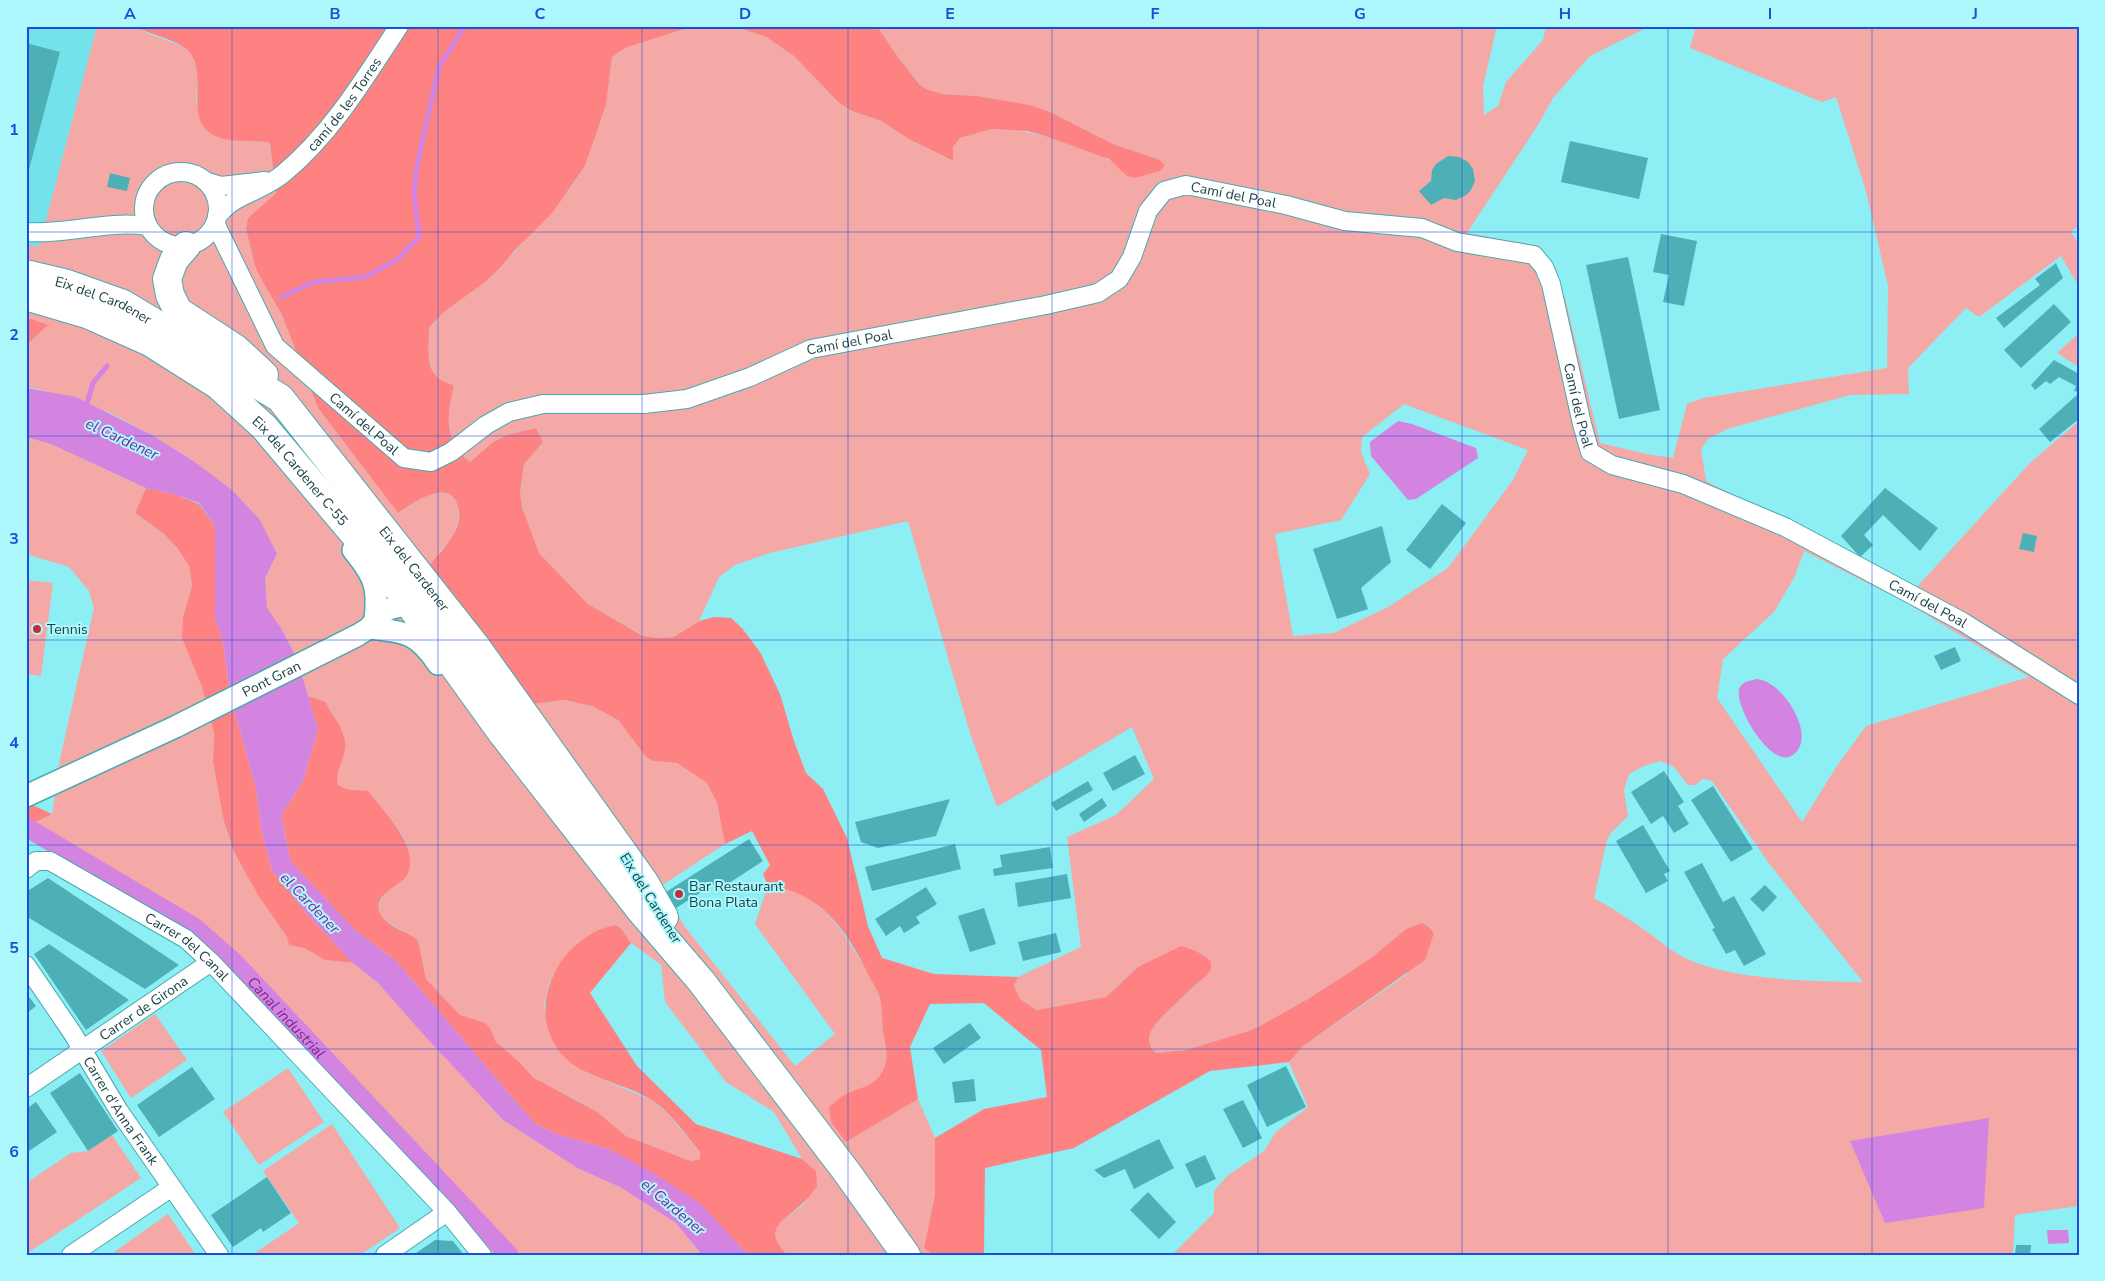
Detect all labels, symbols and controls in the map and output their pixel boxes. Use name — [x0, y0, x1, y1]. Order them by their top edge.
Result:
text: A — [124, 3, 136, 25]
text: B — [329, 3, 341, 25]
text: C — [535, 3, 546, 25]
text: D — [739, 3, 751, 25]
text: E — [945, 3, 955, 25]
text: F — [1151, 3, 1160, 25]
text: G — [1354, 3, 1366, 25]
text: H — [1559, 3, 1571, 25]
text: I — [1768, 3, 1772, 25]
text: J — [1971, 3, 1978, 25]
street label: camí de les Torres — [303, 54, 386, 156]
text: 1 — [9, 119, 19, 141]
street label: Camí del Poal — [1189, 177, 1279, 213]
street label: Eix del Cardener — [53, 272, 155, 329]
text: 2 — [9, 324, 19, 346]
street label: Camí del Poal — [805, 325, 895, 360]
street label: Camí del Poal — [1559, 361, 1598, 451]
street label: Camí del Poal — [325, 388, 404, 460]
street label: Eix del Cardener C-55 — [248, 412, 352, 530]
water label: el Cardener — [82, 413, 162, 465]
street label: Eix del Cardener — [375, 523, 454, 615]
text: 3 — [9, 528, 19, 550]
street label: Camí del Poal — [1885, 575, 1972, 633]
place label: Tennis — [47, 620, 88, 639]
marker: Tennis — [31, 623, 43, 635]
street label: Pont Gran — [239, 656, 304, 702]
text: 4 — [9, 732, 19, 754]
street label: Eix del Cardener — [615, 849, 686, 947]
water label: el Cardener — [276, 868, 345, 938]
place label: Bar Restaurant Bona Plata — [689, 877, 783, 912]
marker: Bar Restaurant Bona Plata — [673, 888, 685, 900]
street label: Carrer del Canal — [141, 908, 234, 986]
text: 5 — [9, 937, 19, 959]
street label: Carrer de Girona — [96, 972, 192, 1045]
water label: Canal industrial — [243, 972, 330, 1063]
street label: Carrer d'Anna Frank — [79, 1053, 163, 1170]
text: 6 — [9, 1141, 19, 1163]
water label: el Cardener — [637, 1174, 710, 1240]

